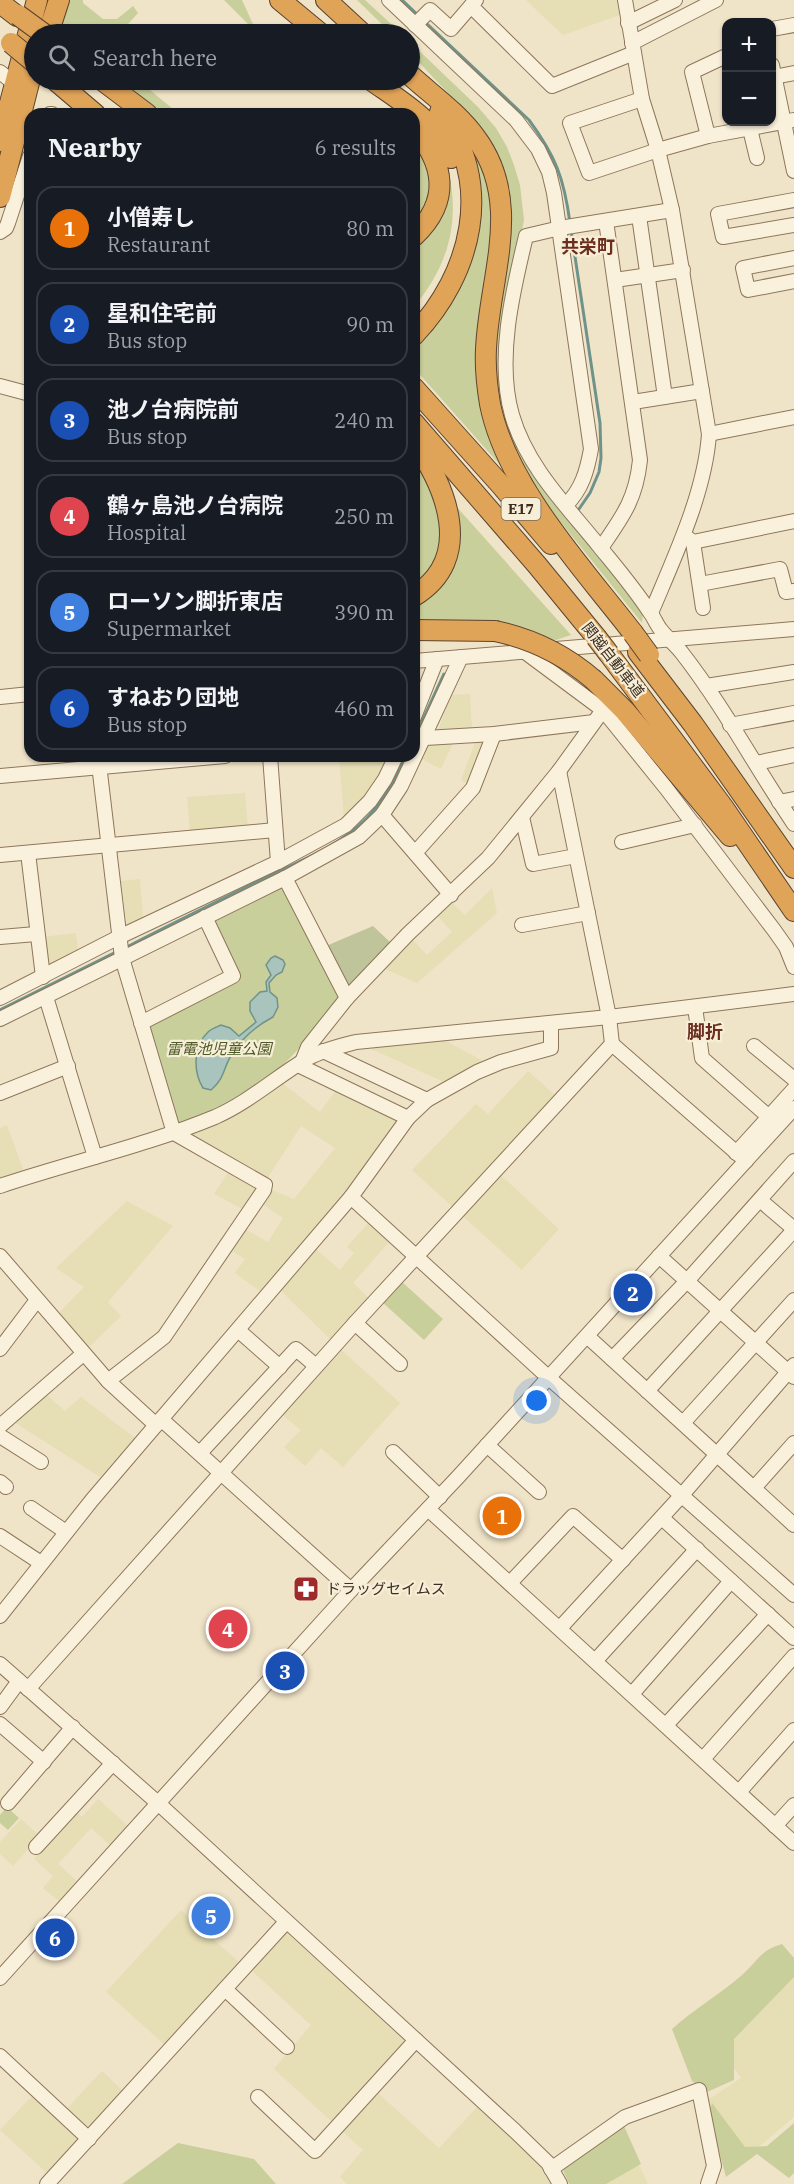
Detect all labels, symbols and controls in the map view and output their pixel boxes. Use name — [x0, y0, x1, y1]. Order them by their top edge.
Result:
map controls — [722, 18, 776, 126]
button: + — [722, 18, 776, 72]
search box — [24, 24, 420, 90]
icon: search — [45, 41, 78, 74]
text: Search here — [93, 43, 217, 72]
button: − — [722, 72, 776, 126]
text: Nearby — [48, 130, 142, 164]
text: 6 results — [315, 134, 396, 161]
text: 小僧寿し — [107, 202, 195, 231]
text: 1 — [64, 215, 76, 242]
text: 80 m — [346, 215, 394, 242]
text: Restaurant — [107, 231, 210, 258]
district label: 共栄町 — [561, 235, 615, 258]
text: 星和住宅前 — [107, 298, 217, 327]
text: 2 — [64, 311, 76, 338]
text: 90 m — [346, 311, 394, 338]
text: Bus stop — [107, 327, 187, 354]
text: 池ノ台病院前 — [107, 394, 239, 423]
text: 3 — [64, 407, 76, 434]
text: 240 m — [334, 407, 394, 434]
text: Bus stop — [107, 423, 187, 450]
text: 鶴ヶ島池ノ台病院 — [107, 490, 283, 519]
road number: E17 — [502, 498, 540, 520]
text: 4 — [64, 503, 76, 530]
text: 250 m — [334, 503, 394, 530]
text: Hospital — [107, 519, 186, 546]
text: ローソン脚折東店 — [107, 586, 283, 615]
text: 5 — [64, 599, 76, 626]
text: 390 m — [334, 599, 394, 626]
text: Supermarket — [107, 615, 231, 642]
street label: 関越自動車道 — [578, 618, 649, 701]
text: すねおり団地 — [107, 682, 239, 711]
text: 6 — [64, 695, 76, 722]
text: 460 m — [334, 695, 394, 722]
text: Bus stop — [107, 711, 187, 738]
district label: 脚折 — [687, 1020, 723, 1043]
park label: 雷電池児童公園 — [166, 1039, 273, 1058]
pin: 2 — [614, 1270, 652, 1316]
your location — [522, 1386, 551, 1415]
pin: 1 — [482, 1494, 522, 1538]
pharmacy icon: ドラッグセイムス — [291, 1574, 321, 1604]
place label: ドラッグセイムス — [326, 1579, 446, 1598]
pin: 4 — [208, 1606, 248, 1652]
pin: 3 — [266, 1648, 304, 1694]
pin: 5 — [192, 1894, 230, 1938]
pin: 6 — [36, 1916, 74, 1960]

